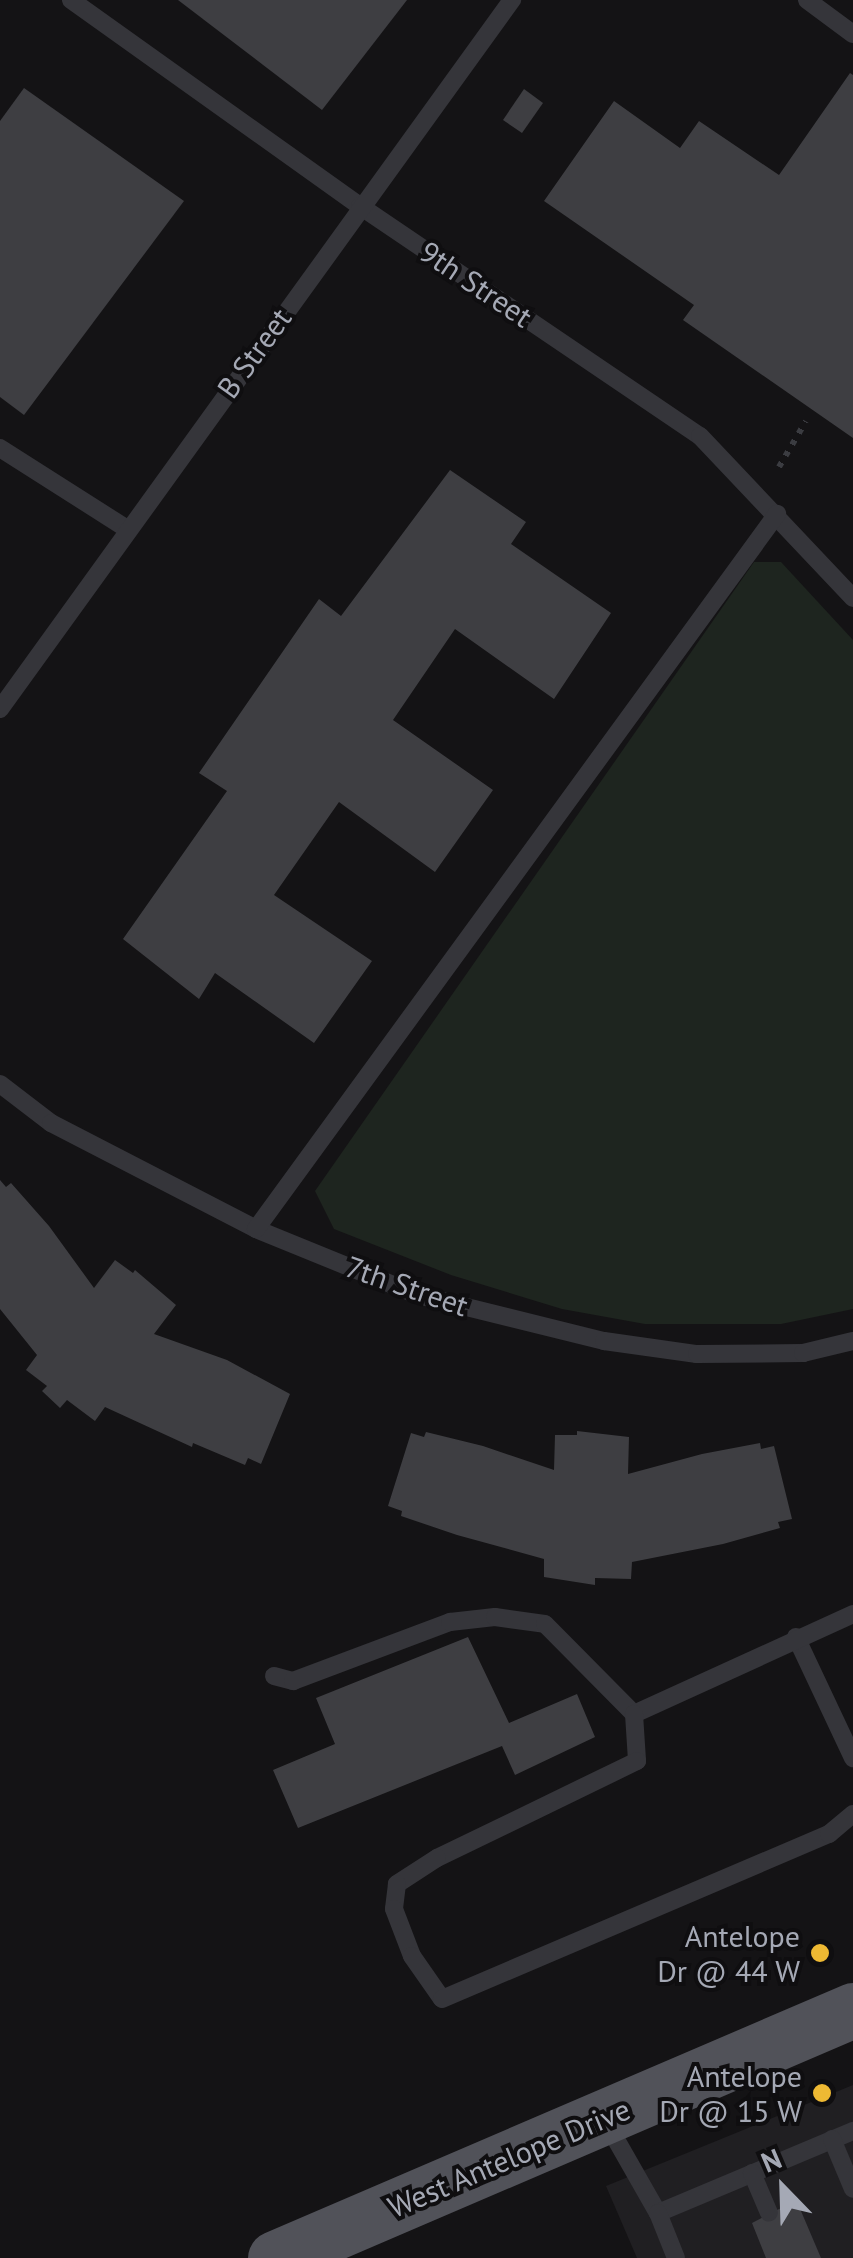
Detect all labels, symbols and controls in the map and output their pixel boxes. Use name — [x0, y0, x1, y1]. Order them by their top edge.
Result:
street label: 9th Street — [413, 233, 539, 335]
street label: B Street — [209, 301, 299, 405]
street label: 7th Street — [341, 1248, 473, 1324]
place label: Antelope Dr @ 44 W — [657, 1918, 800, 1988]
marker: Antelope Dr @ 44 W — [809, 1942, 831, 1964]
place label: Antelope Dr @ 15 W — [659, 2058, 802, 2128]
marker: Antelope Dr @ 15 W — [811, 2082, 833, 2104]
street label: West Antelope Drive — [382, 2091, 636, 2225]
north arrow — [733, 2138, 833, 2238]
text: N — [755, 2139, 787, 2181]

